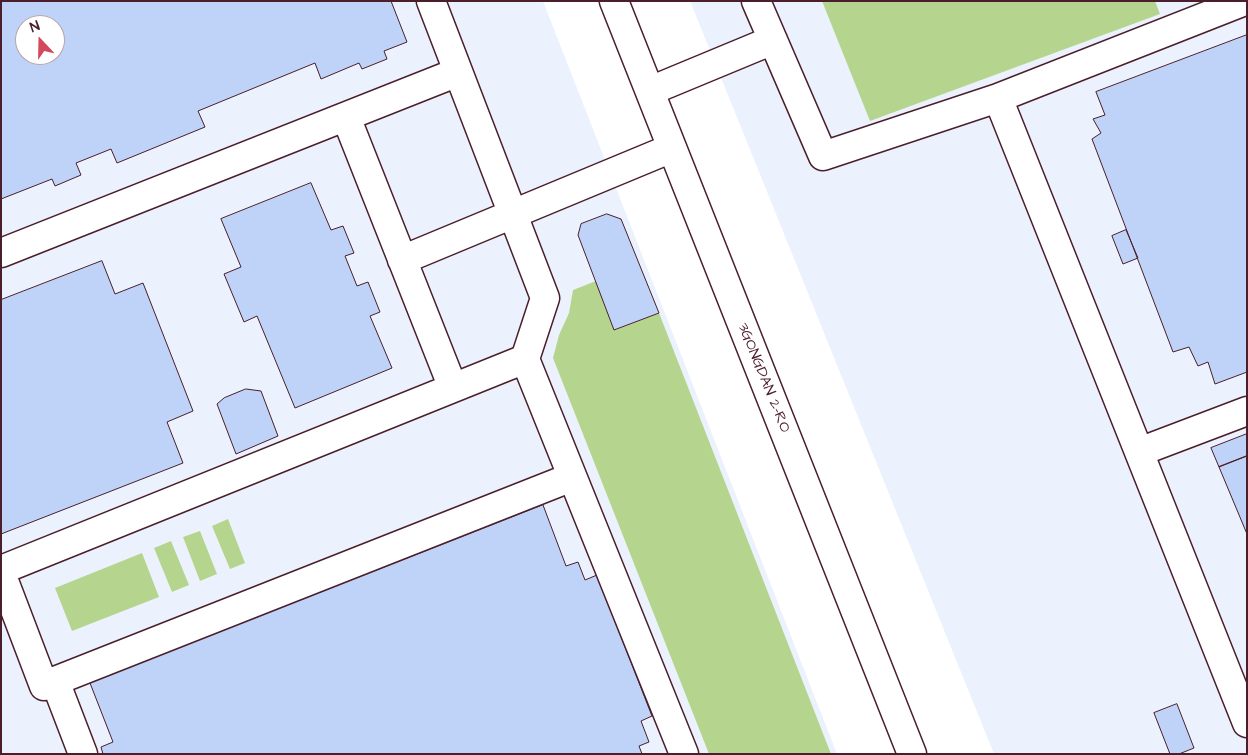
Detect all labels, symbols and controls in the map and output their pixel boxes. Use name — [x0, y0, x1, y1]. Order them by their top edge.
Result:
north arrow — [15, 15, 65, 65]
text: N — [27, 16, 43, 38]
street label: 3GONGDAN 2-RO — [733, 321, 793, 435]

